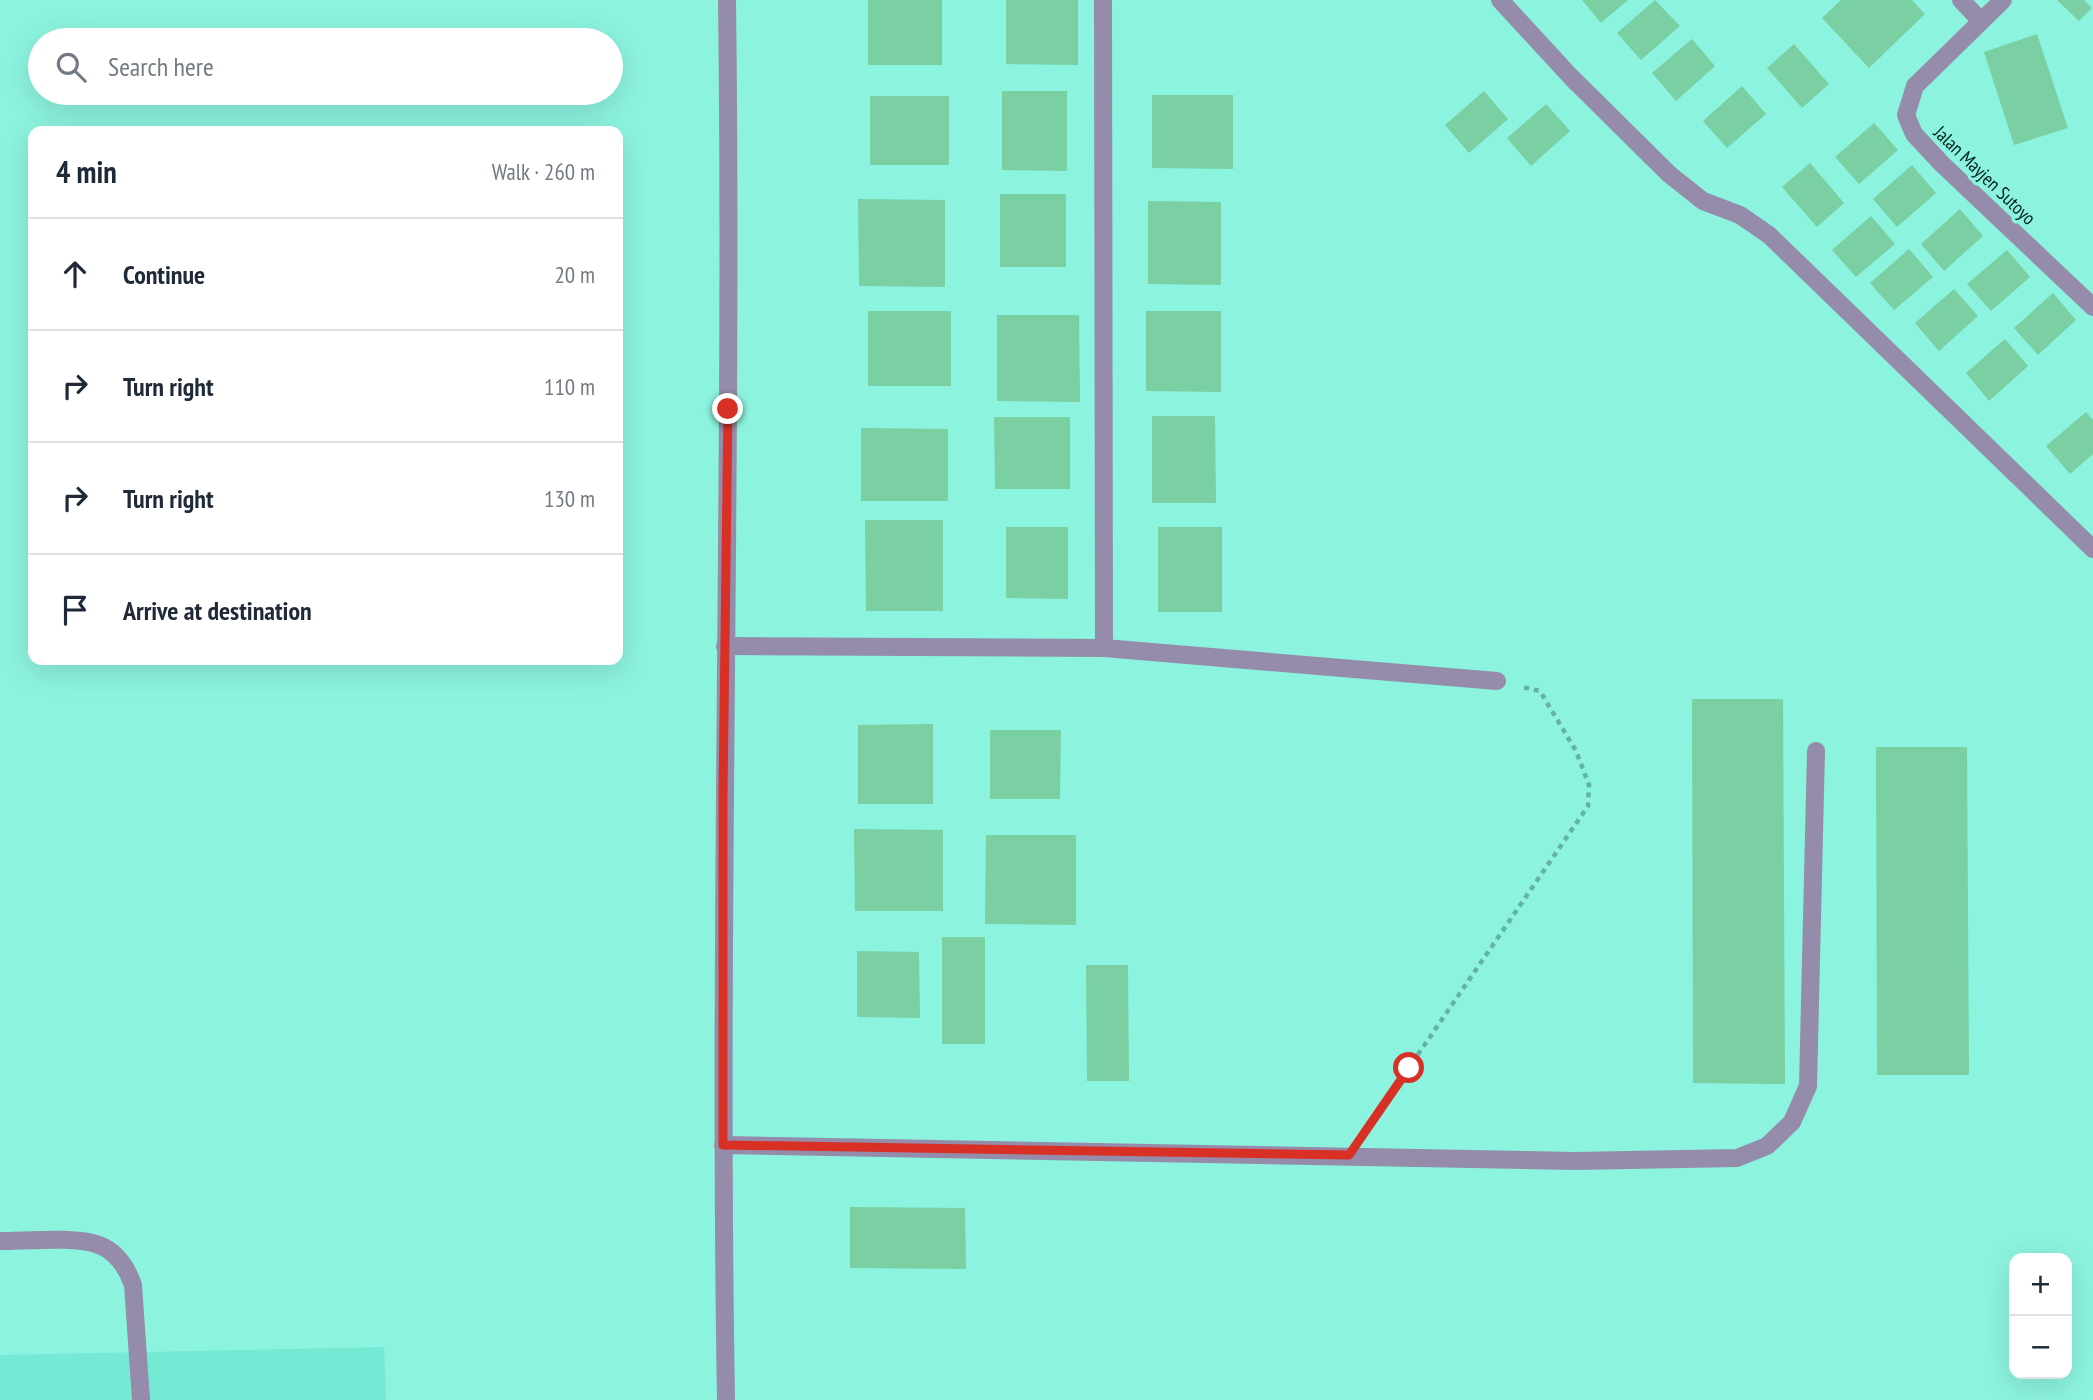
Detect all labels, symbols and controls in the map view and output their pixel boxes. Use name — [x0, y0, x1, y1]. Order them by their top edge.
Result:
search box — [28, 28, 623, 105]
icon: search — [52, 48, 90, 86]
text: Search here — [108, 50, 214, 83]
street label: Jalan Mayjen Sutoyo — [1928, 120, 2041, 230]
text: 4 min — [56, 152, 117, 191]
text: Walk · 260 m — [492, 157, 595, 186]
icon: ahead — [56, 255, 94, 293]
text: Continue — [123, 258, 205, 291]
text: 20 m — [554, 260, 595, 289]
icon: right — [56, 367, 94, 405]
text: Turn right — [123, 370, 214, 403]
text: 110 m — [544, 372, 595, 401]
route end — [712, 393, 743, 424]
icon: right — [56, 479, 94, 517]
text: Turn right — [123, 482, 214, 515]
text: 130 m — [544, 484, 595, 513]
icon: arrive — [56, 591, 94, 629]
text: Arrive at destination — [123, 594, 312, 627]
route start — [1393, 1052, 1424, 1083]
map controls — [2009, 1253, 2072, 1379]
button: + — [2009, 1253, 2072, 1316]
button: − — [2009, 1316, 2072, 1379]

